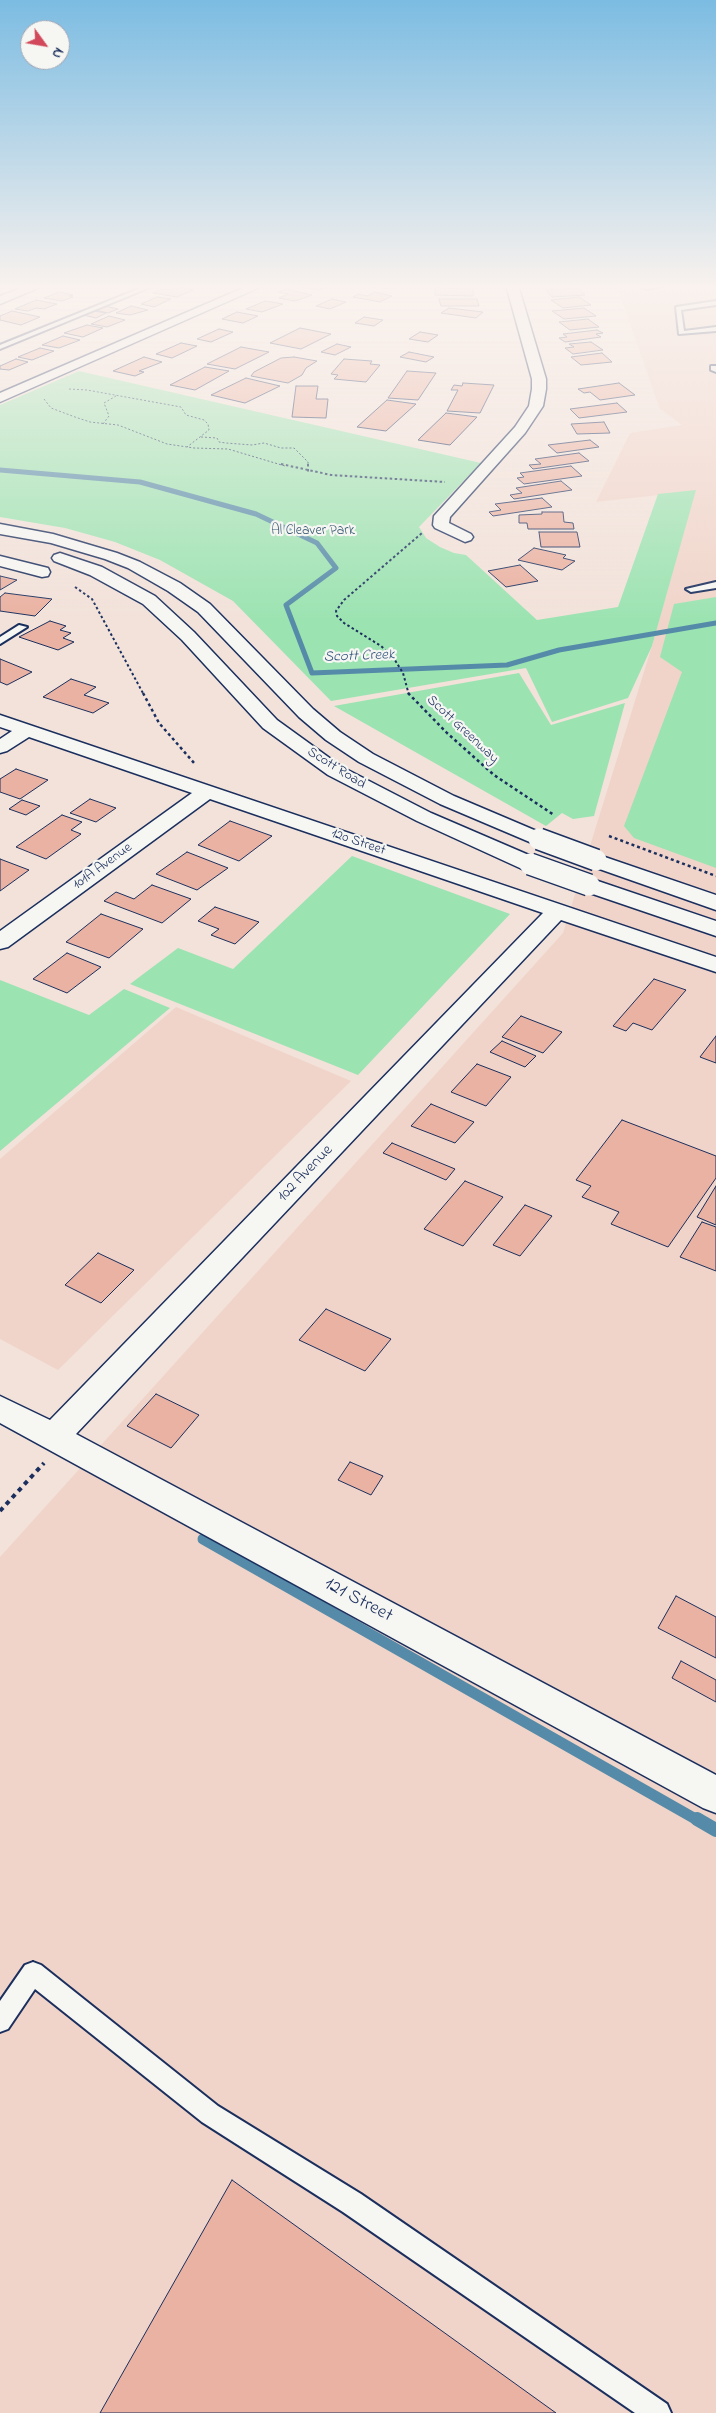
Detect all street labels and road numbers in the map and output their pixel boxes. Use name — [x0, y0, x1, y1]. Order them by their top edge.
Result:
street label: Scott Greenway — [422, 692, 502, 768]
street label: Scott Road — [304, 744, 368, 794]
street label: 120 Street — [329, 826, 387, 860]
street label: 101A Avenue — [70, 840, 136, 894]
street label: 102 Avenue — [274, 1142, 338, 1206]
street label: 121 Street — [320, 1574, 396, 1628]

